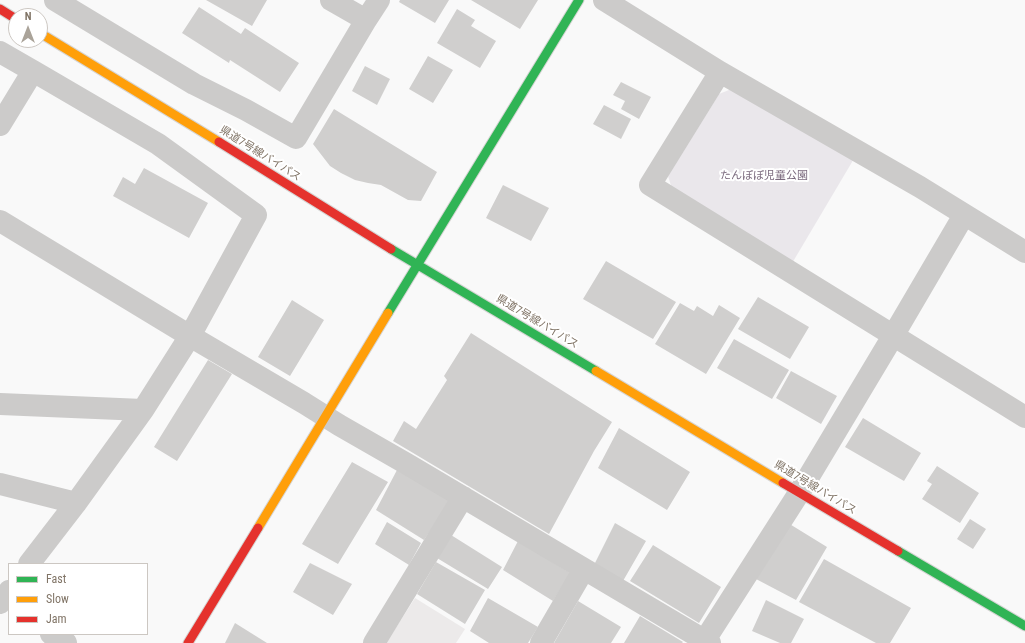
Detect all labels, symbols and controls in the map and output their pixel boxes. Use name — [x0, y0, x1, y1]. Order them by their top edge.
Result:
north arrow — [8, 8, 48, 48]
text: N — [25, 10, 31, 23]
street label: 県道7号線バイパス — [217, 124, 303, 184]
park label: たんぽぽ児童公園 — [720, 169, 808, 183]
street label: 県道7号線バイパス — [494, 292, 580, 352]
street label: 県道7号線バイパス — [772, 458, 858, 518]
legend — [8, 563, 148, 635]
text: Fast — [46, 572, 66, 586]
text: Slow — [46, 592, 69, 606]
text: Jam — [46, 612, 67, 626]

